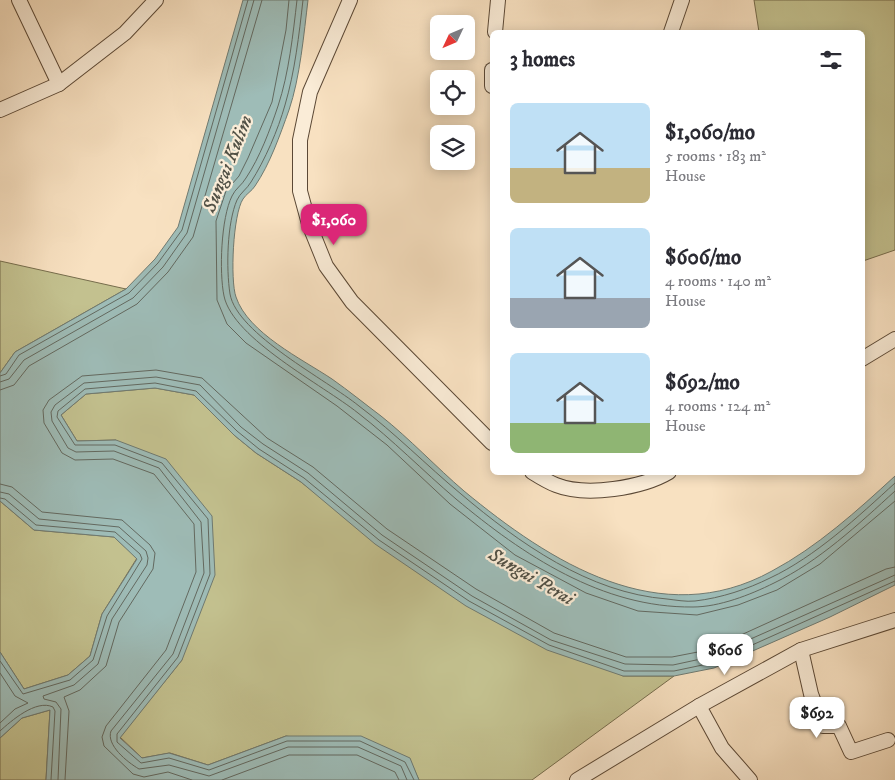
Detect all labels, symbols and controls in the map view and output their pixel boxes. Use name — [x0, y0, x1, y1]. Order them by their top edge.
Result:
north arrow — [430, 15, 475, 60]
map controls — [430, 15, 475, 170]
icon: filters — [817, 46, 845, 74]
text: 3 homes — [510, 47, 575, 73]
button: locate — [430, 70, 475, 115]
water label: Sungai Kulim — [198, 112, 258, 217]
text: $1,060/mo — [665, 120, 755, 146]
icon: home — [550, 123, 610, 183]
button: layers — [430, 125, 475, 170]
text: 5 rooms · 183 m² — [665, 146, 766, 166]
text: House — [665, 166, 706, 186]
pin: $1,060 — [293, 204, 375, 246]
text: $1,060 — [312, 210, 356, 230]
text: $606/mo — [665, 245, 741, 271]
icon: home — [550, 248, 610, 308]
text: 4 rooms · 140 m² — [665, 271, 771, 291]
text: House — [665, 291, 706, 311]
text: $692/mo — [665, 370, 740, 396]
icon: home — [550, 373, 610, 433]
text: 4 rooms · 124 m² — [665, 396, 770, 416]
text: House — [665, 416, 706, 436]
water label: Sungai Perai — [483, 543, 579, 611]
pin: $606 — [695, 634, 755, 676]
text: $606 — [708, 640, 742, 660]
pin: $692 — [787, 696, 847, 739]
text: $692 — [801, 703, 833, 723]

